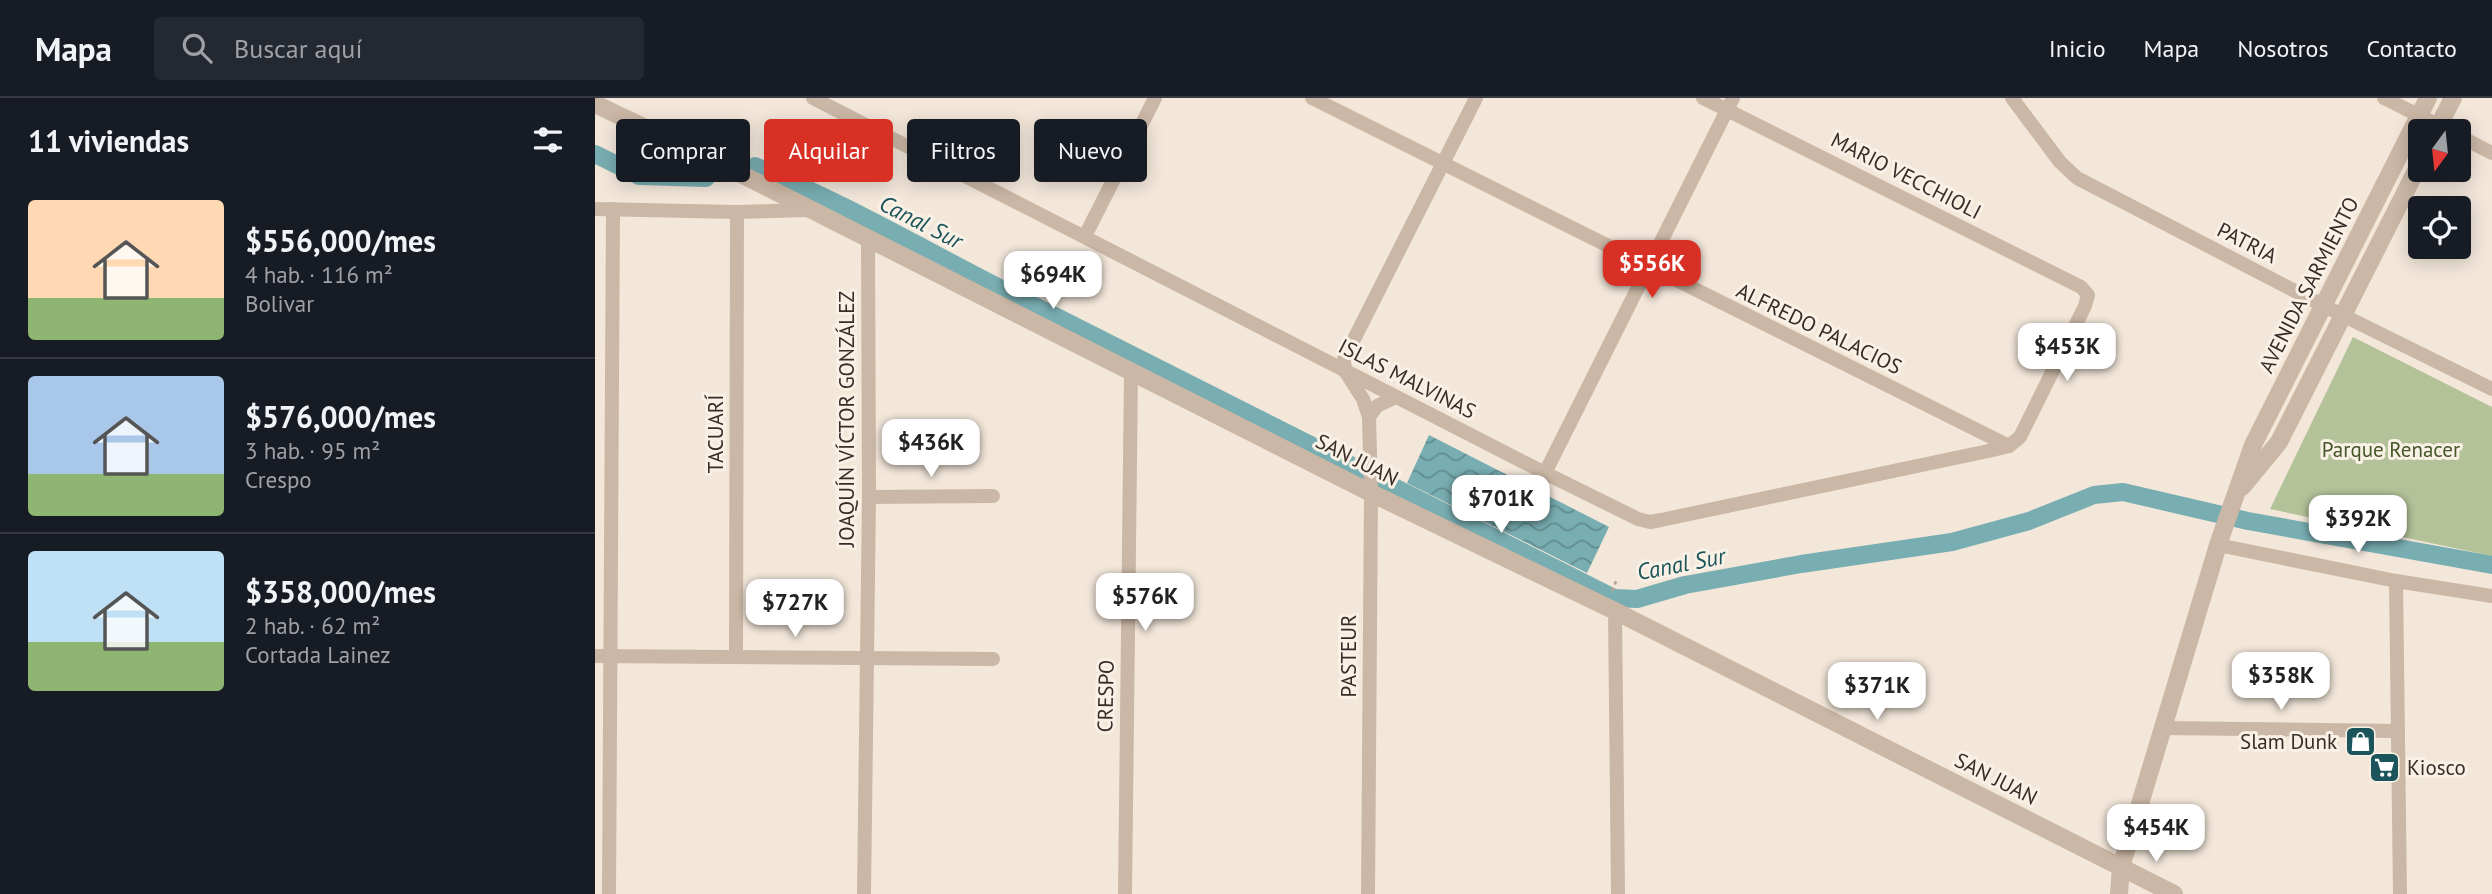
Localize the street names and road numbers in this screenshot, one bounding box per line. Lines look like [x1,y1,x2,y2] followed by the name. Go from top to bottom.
[1827,126,1986,225] street label: MARIO VECCHIOLI
[2252,192,2365,377] street label: AVENIDA SARMIENTO
[2213,216,2282,269] street label: PATRIA
[1732,277,1906,380] street label: ALFREDO PALACIOS
[833,291,860,548] street label: JOAQUÍN VÍCTOR GONZÁLEZ
[1334,332,1480,425] street label: ISLAS MALVINAS
[702,394,729,473] street label: TACUARÍ
[1311,427,1403,492] street label: SAN JUAN
[1335,615,1362,697] street label: PASTEUR
[1091,659,1120,733] street label: CRESPO
[1950,746,2042,811] street label: SAN JUAN

